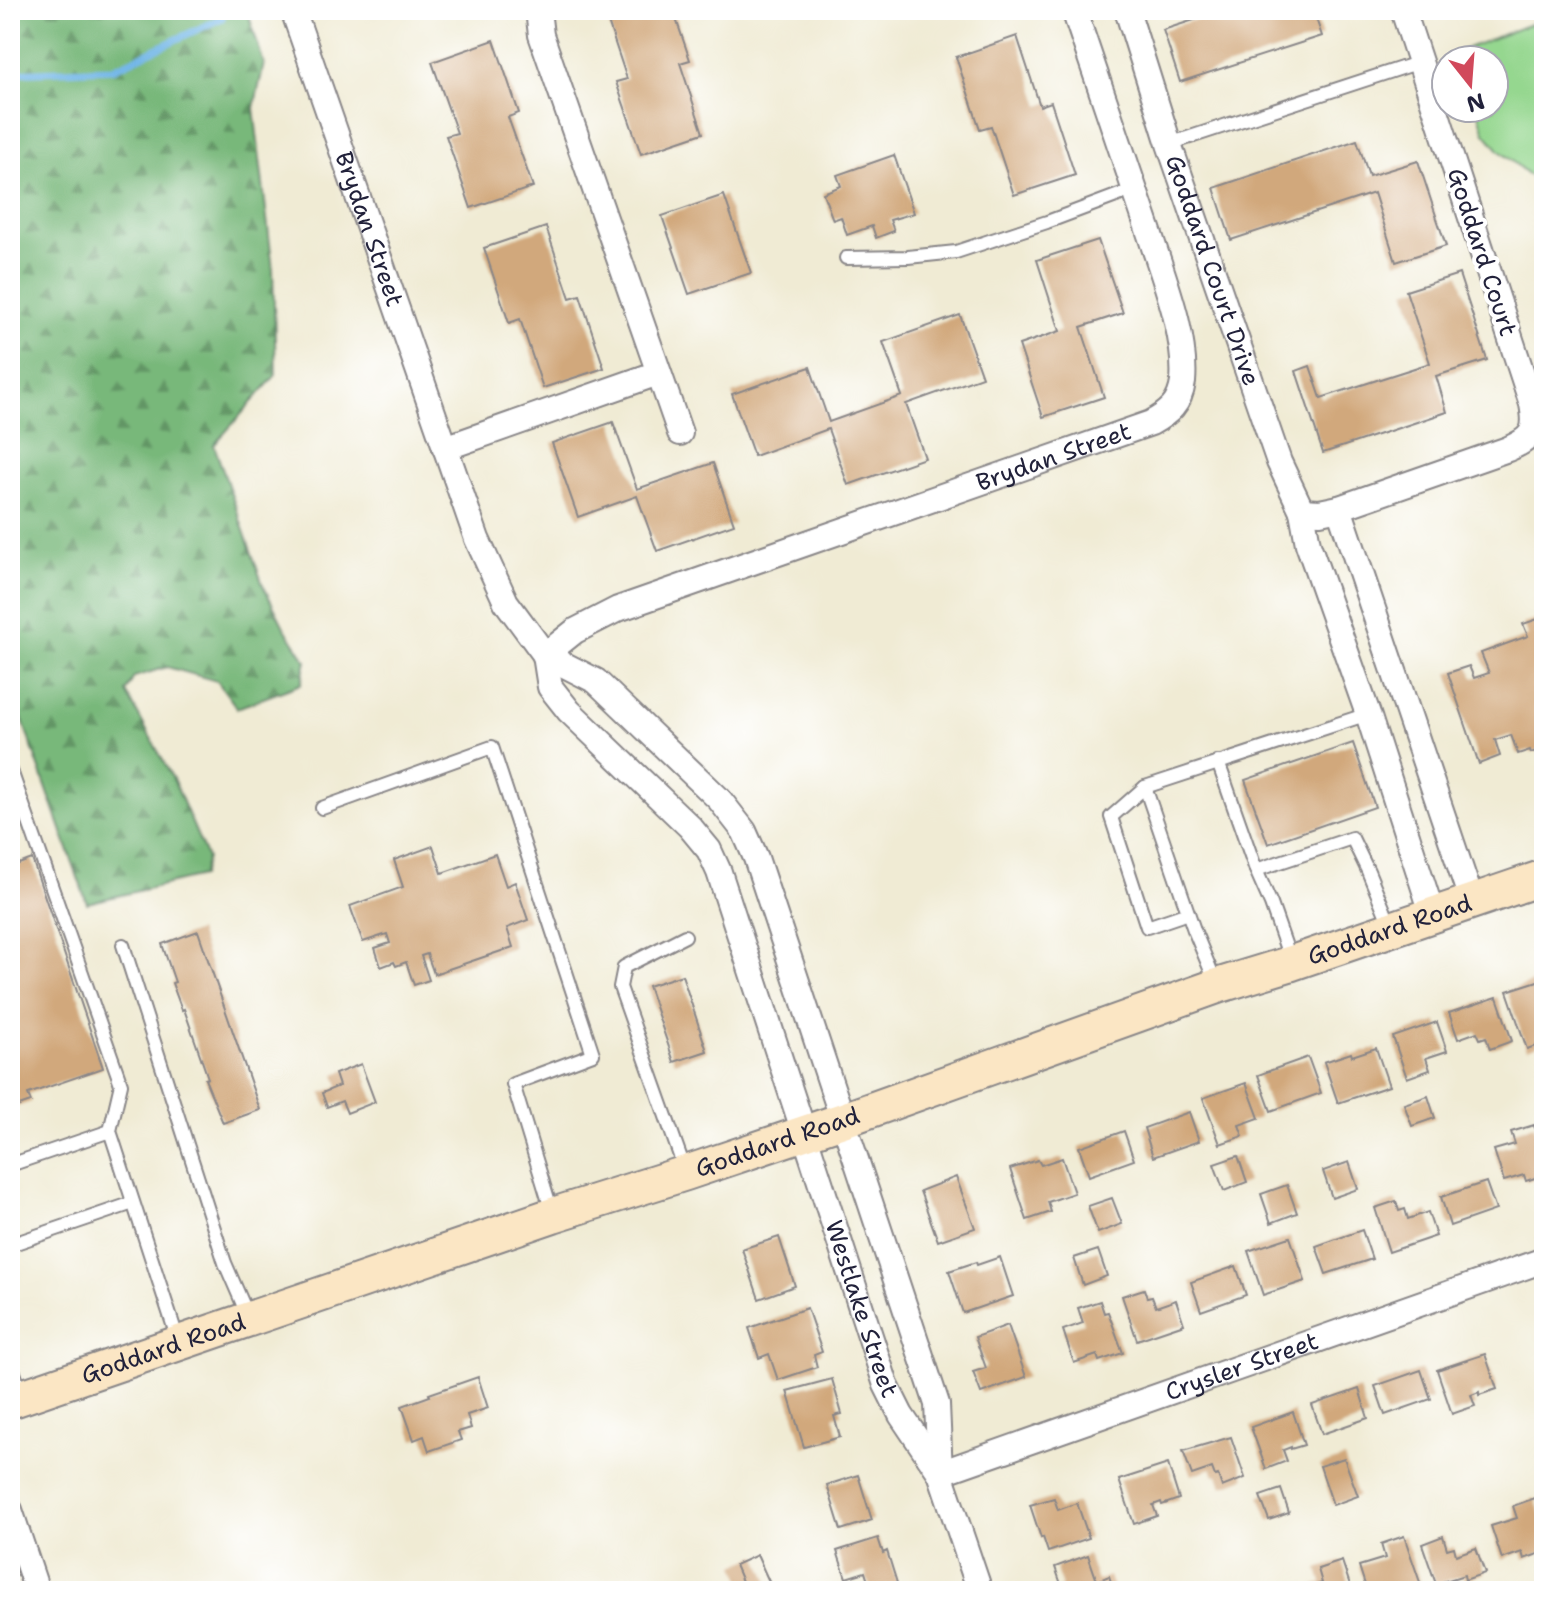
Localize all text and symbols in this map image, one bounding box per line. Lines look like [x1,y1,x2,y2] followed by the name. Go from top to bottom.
[1430,44,1510,124] north arrow
[1463,86,1488,119] text: N
[327,147,411,311] street label: Brydan Street
[1158,151,1267,390] street label: Goddard Court Drive
[1440,164,1524,340] street label: Goddard Court
[972,415,1135,499] street label: Brydan Street
[1303,887,1476,973] street label: Goddard Road
[691,1099,864,1185] street label: Goddard Road
[818,1216,906,1403] street label: Westlake Street
[77,1306,250,1391] street label: Goddard Road
[1161,1325,1323,1408] street label: Crysler Street

